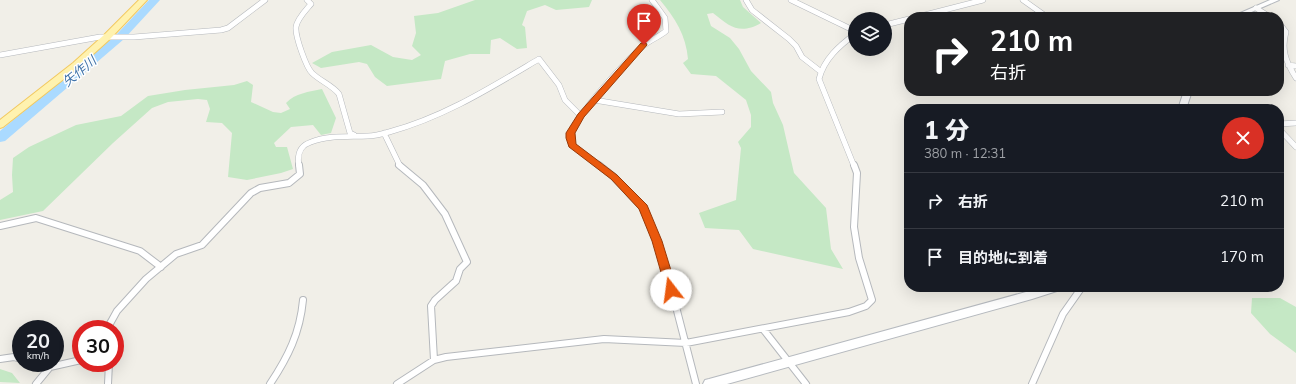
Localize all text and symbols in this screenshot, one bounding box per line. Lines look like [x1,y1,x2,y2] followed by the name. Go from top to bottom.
[627,4,661,45] pin
[633,10,655,32] icon: arrive
[848,12,892,56] map controls
[848,12,892,56] button: layers
[990,23,1073,58] text: 210 m
[924,28,976,80] icon: right
[59,51,101,90] water label: 矢作川
[990,61,1026,84] text: 右折
[924,115,969,145] text: 1 分
[1222,117,1264,159] button: close
[924,145,1006,161] text: 380 m · 12:31
[924,190,946,212] icon: right
[1220,191,1264,210] text: 210 m
[958,192,988,211] text: 右折
[924,246,946,268] icon: arrive
[1220,247,1264,266] text: 170 m
[958,248,1048,267] text: 目的地に到着
[650,269,692,311] position arrow
[72,320,124,372] speed limit sign: 30
[26,328,50,353] text: 20
[27,349,49,362] text: km/h

